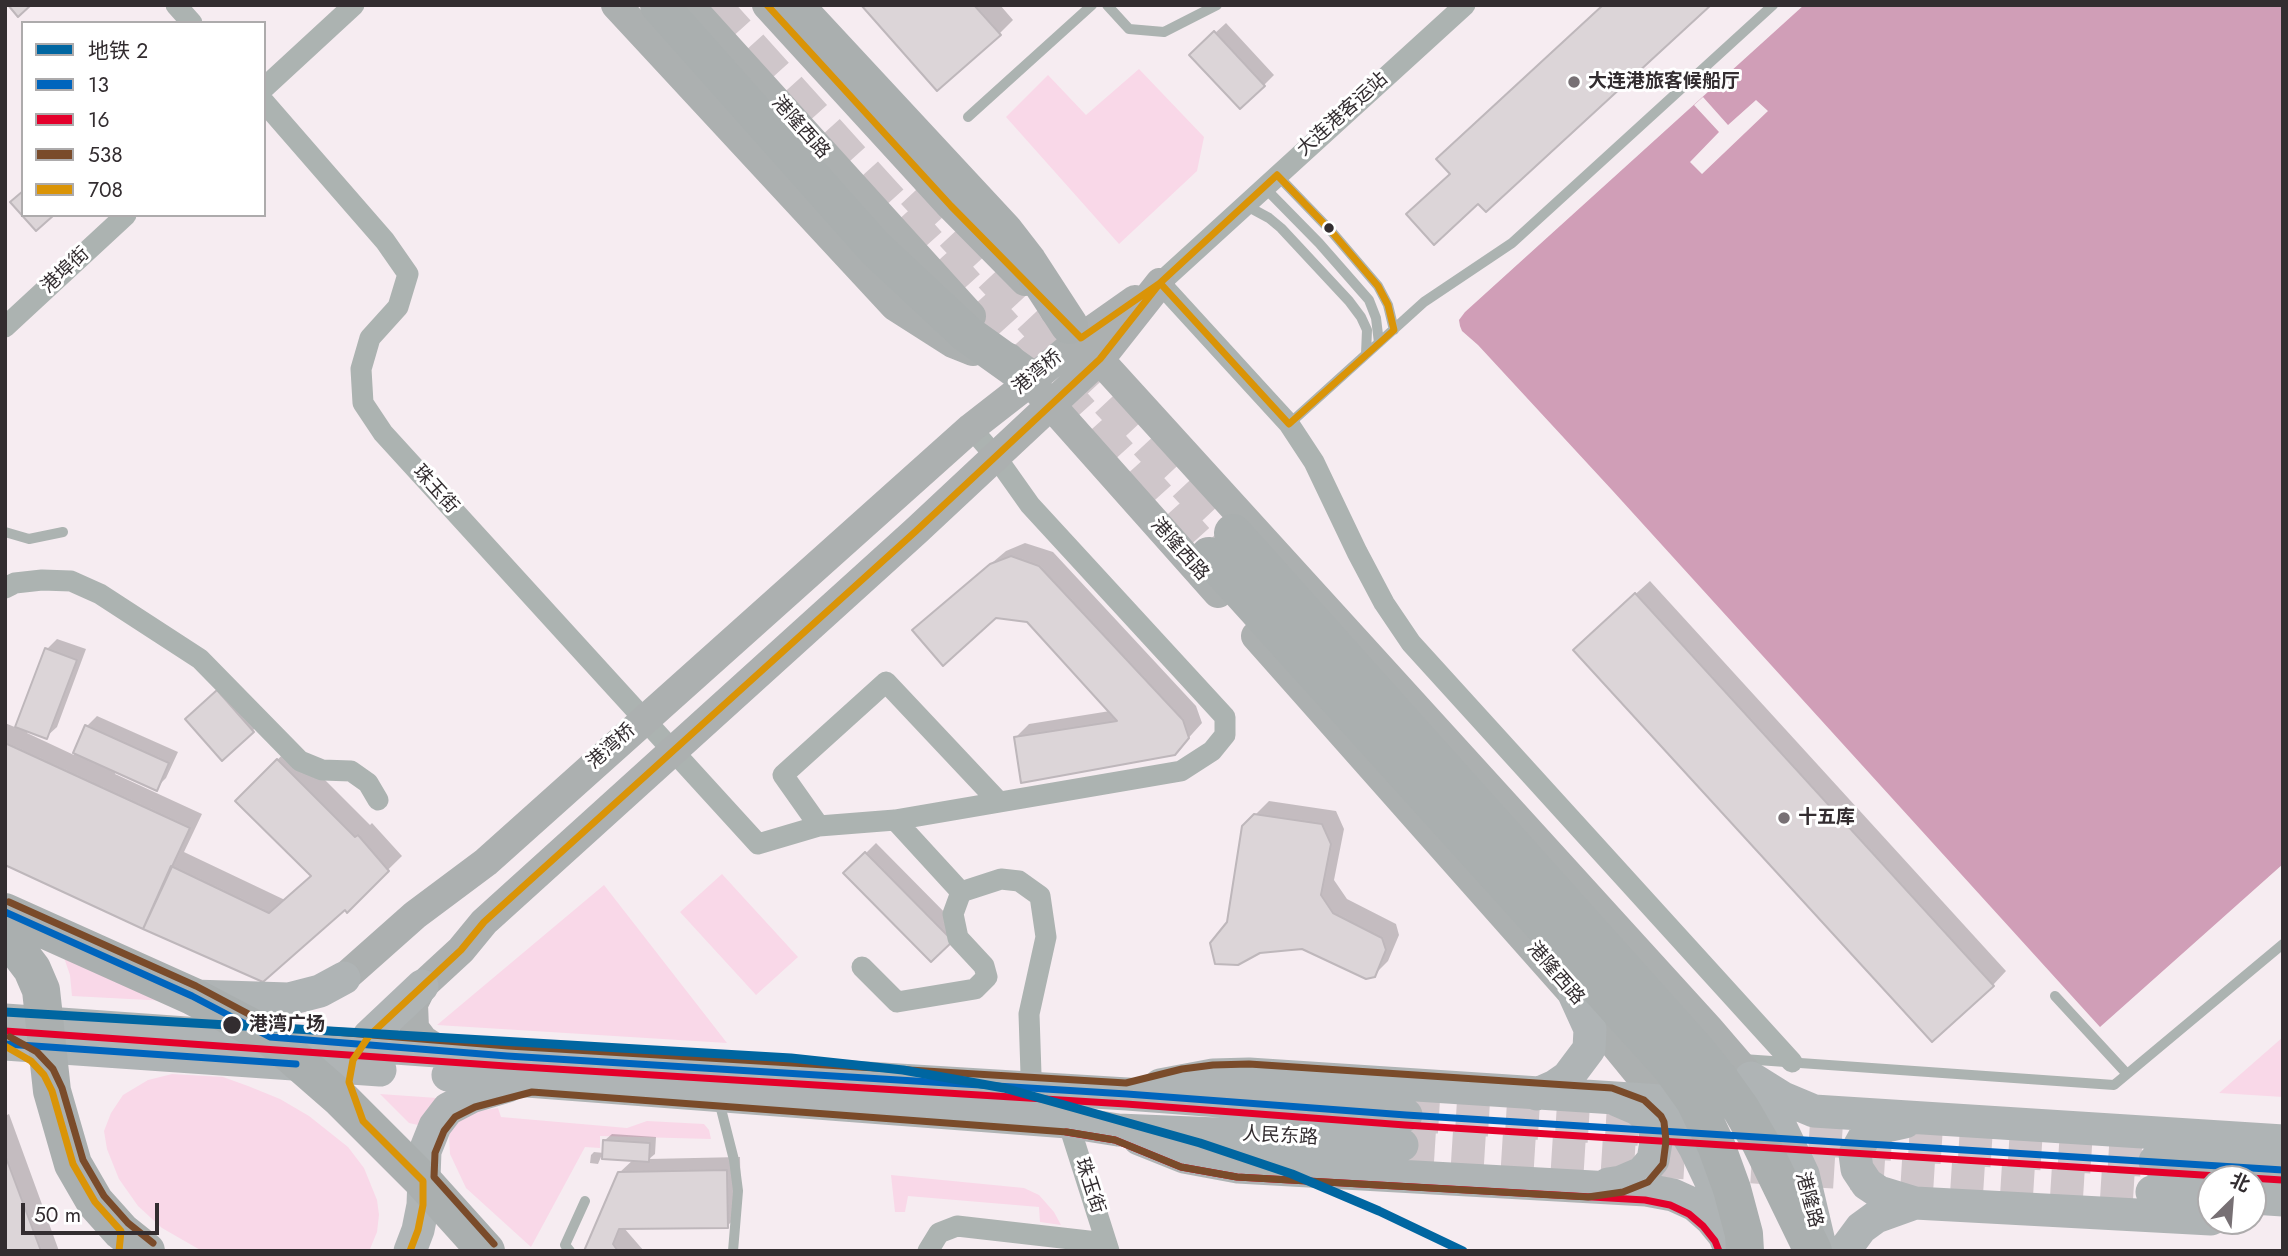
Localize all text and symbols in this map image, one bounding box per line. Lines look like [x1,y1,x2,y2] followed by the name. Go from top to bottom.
[21,21,266,217] legend
[88,36,148,66] text: 地铁 2
[1293,68,1393,162] street label: 大连港客运站
[88,70,109,100] text: 13
[1588,71,1740,93] place label: 大连港旅客候船厅
[1566,74,1582,90] marker: 大连港旅客候船厅
[766,92,834,164] street label: 港隆西路
[88,105,110,135] text: 16
[88,140,123,170] text: 538
[88,175,123,205] text: 708
[1322,221,1336,235] unlabelled marker
[37,243,95,299] street label: 港埠街
[1009,346,1067,400] street label: 港湾桥
[407,461,463,519] street label: 珠玉街
[1145,514,1213,586] street label: 港隆西路
[583,719,641,775] street label: 港湾桥
[1798,807,1855,829] place label: 十五库
[1776,810,1792,826] marker: 十五库
[1521,938,1589,1010] street label: 港隆西路
[221,1014,243,1036] marker: 港湾广场
[249,1014,325,1036] place label: 港湾广场
[1241,1124,1319,1150] street label: 人民东路
[1069,1155,1109,1217] street label: 珠玉街
[2197,1165,2267,1235] north arrow
[2226,1166,2255,1199] text: 北
[1790,1170,1826,1230] street label: 港隆路
[24,1190,163,1234] scale bar
[34,1200,81,1230] text: 50 m

